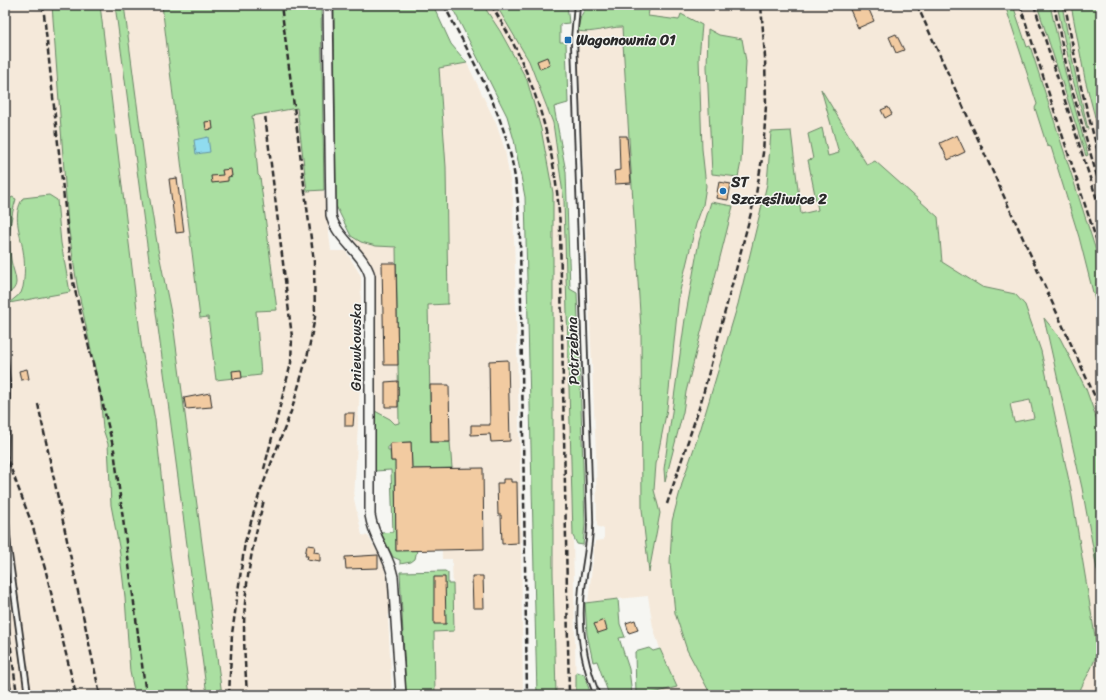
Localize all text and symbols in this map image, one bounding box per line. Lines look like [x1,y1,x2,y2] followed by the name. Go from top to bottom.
[576,27,676,53] place label: Wagonownia 01
[563,35,573,45] marker: Wagonownia 01
[730,169,827,212] place label: ST Szczęśliwice 2
[718,186,728,196] marker: ST Szczęśliwice 2
[343,303,369,391] street label: Gniewkowska
[559,316,587,385] street label: Potrzebna

